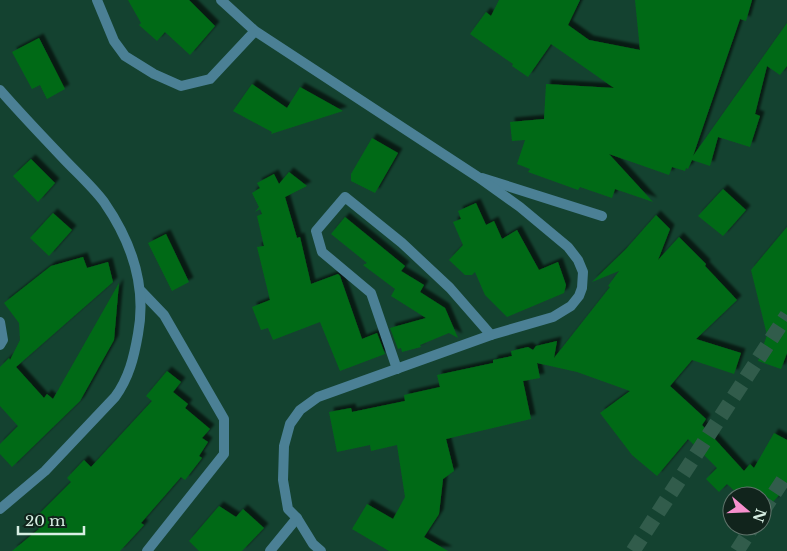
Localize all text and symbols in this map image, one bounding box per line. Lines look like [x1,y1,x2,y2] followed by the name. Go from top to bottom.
[722,486,772,536] north arrow
[18,504,84,536] scale bar
[749,506,770,524] text: N
[25,511,65,530] text: 20 m

